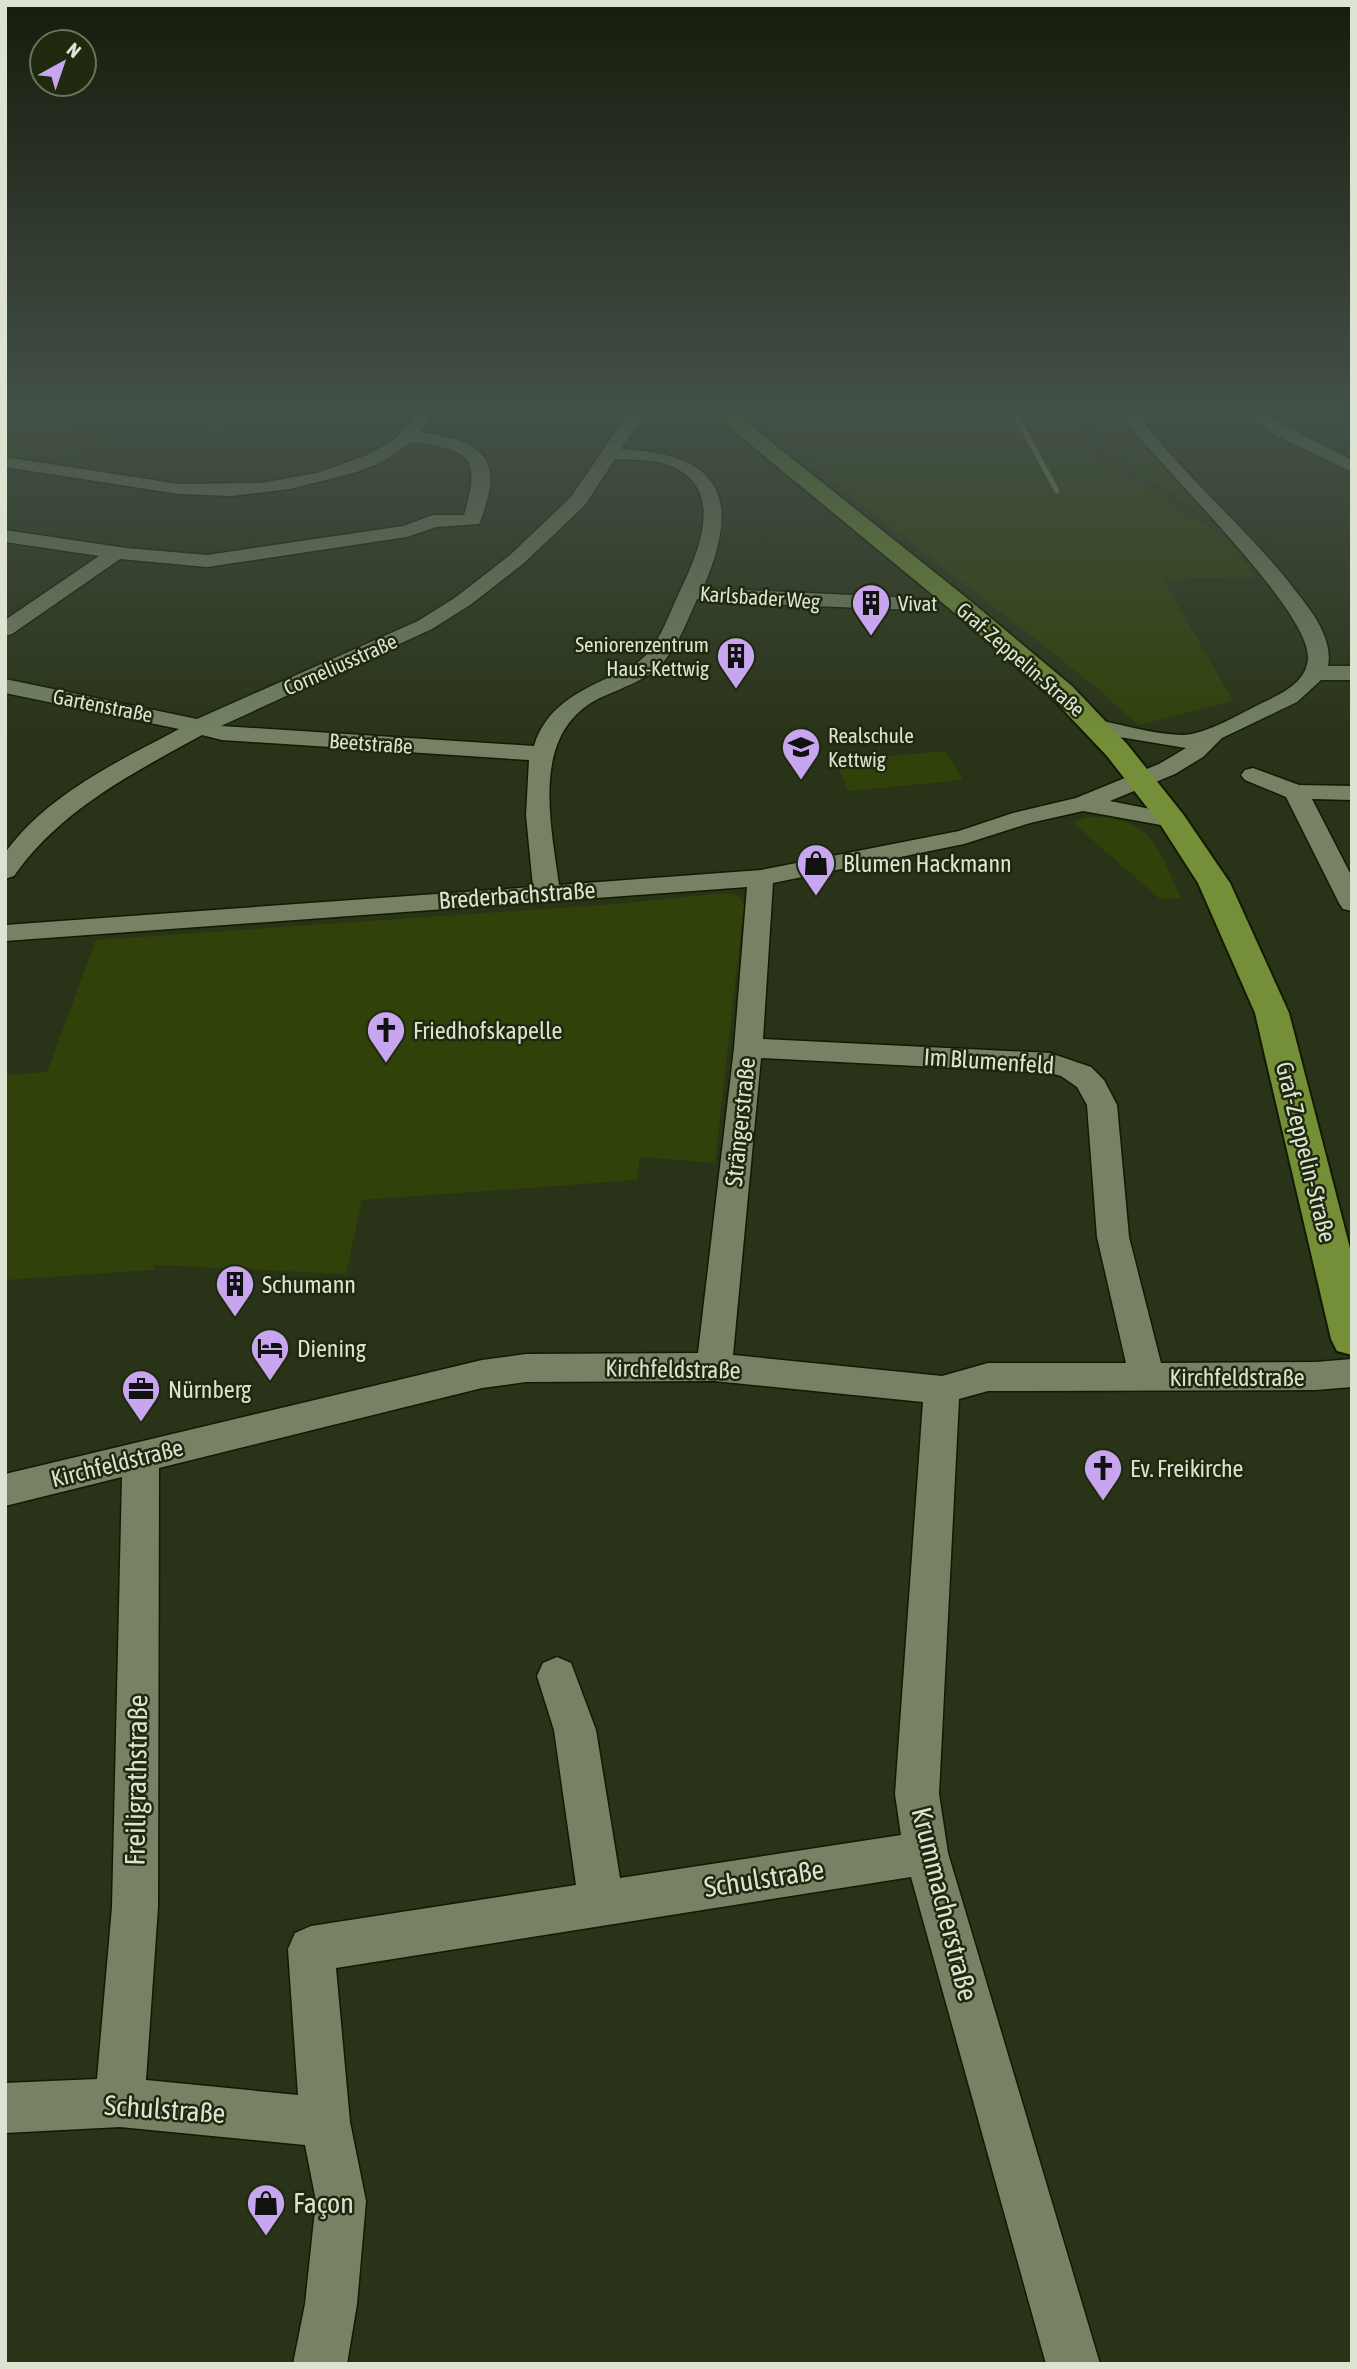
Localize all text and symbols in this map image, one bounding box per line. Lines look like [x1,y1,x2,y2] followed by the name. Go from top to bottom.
[28,28,98,98] north arrow
[63,38,85,62] text: N
[699,581,821,613] street label: Karlsbader Weg
[850,582,892,637] building icon: Vivat
[898,591,937,615] place label: Vivat
[952,597,1090,721] street label: Graf-Zeppelin-Straße
[280,628,400,700] street label: Corneliusstraße
[575,632,709,680] place label: Seniorenzentrum Haus-Kettwig
[715,635,757,690] building icon: Seniorenzentrum Haus-Kettwig
[51,684,155,726] street label: Gartenstraße
[828,723,914,771] place label: Realschule Kettwig
[780,726,822,781] school or university icon: Realschule Kettwig
[329,728,413,758] street label: Beetstraße
[795,842,837,897] shop icon: Blumen Hackmann
[843,850,1012,877] place label: Blumen Hackmann
[438,876,596,914] street label: Brederbachstraße
[365,1009,407,1064] church icon: Friedhofskapelle
[413,1017,562,1044] place label: Friedhofskapelle
[923,1043,1055,1079] street label: Im Blumenfeld
[720,1056,760,1188] street label: Strängerstraße
[1271,1059,1341,1245] street label: Graf-Zeppelin-Straße
[214,1263,256,1318] building icon: Schumann
[262,1271,356,1298] place label: Schumann
[249,1327,291,1382] hotel icon: Diening
[297,1335,367,1362] place label: Diening
[605,1354,741,1384] street label: Kirchfeldstraße
[1169,1364,1305,1391] street label: Kirchfeldstraße
[120,1368,162,1423] office icon: Nürnberg
[168,1376,252,1403] place label: Nürnberg
[48,1434,186,1492] street label: Kirchfeldstraße
[1082,1447,1124,1502] church icon: Ev. Freikirche
[1130,1455,1244,1482] place label: Ev. Freikirche
[119,1694,153,1866] street label: Freiligrathstraße
[905,1804,985,2004] street label: Krummacherstraße
[702,1853,826,1903] street label: Schulstraße
[103,2089,227,2129] street label: Schulstraße
[245,2182,287,2237] shop icon: Façon
[293,2187,354,2219] place label: Façon

